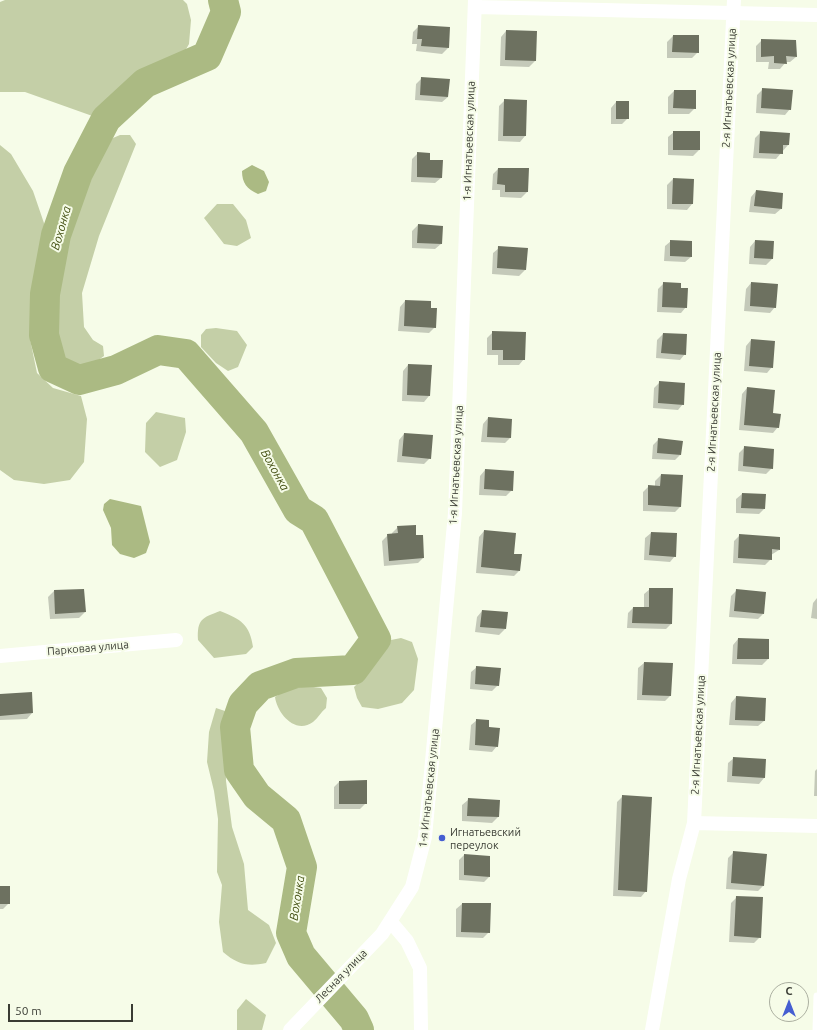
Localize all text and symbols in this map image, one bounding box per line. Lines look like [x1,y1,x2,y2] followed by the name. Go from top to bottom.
[719,28,739,148] street label: 2-я Игнатьевская улица
[460,81,478,201] street label: 1-я Игнатьевская улица
[48,204,74,252] water label: Вохонка
[704,352,724,472] street label: 2-я Игнатьевская улица
[446,405,466,525] street label: 1-я Игнатьевская улица
[258,447,292,493] water label: Вохонка
[47,638,129,658] street label: Парковая улица
[688,675,708,795] street label: 2-я Игнатьевская улица
[416,728,442,848] street label: 1-я Игнатьевская улица
[450,825,521,851] place label: Игнатьевский переулок
[437,833,447,843] marker: Игнатьевский переулок
[286,875,308,921] water label: Вохонка
[312,946,370,1006] street label: Лесная улица
[769,982,809,1022] north arrow
[785,985,793,997] text: С
[10,996,135,1022] scale bar
[15,1004,42,1017] text: 50 m

